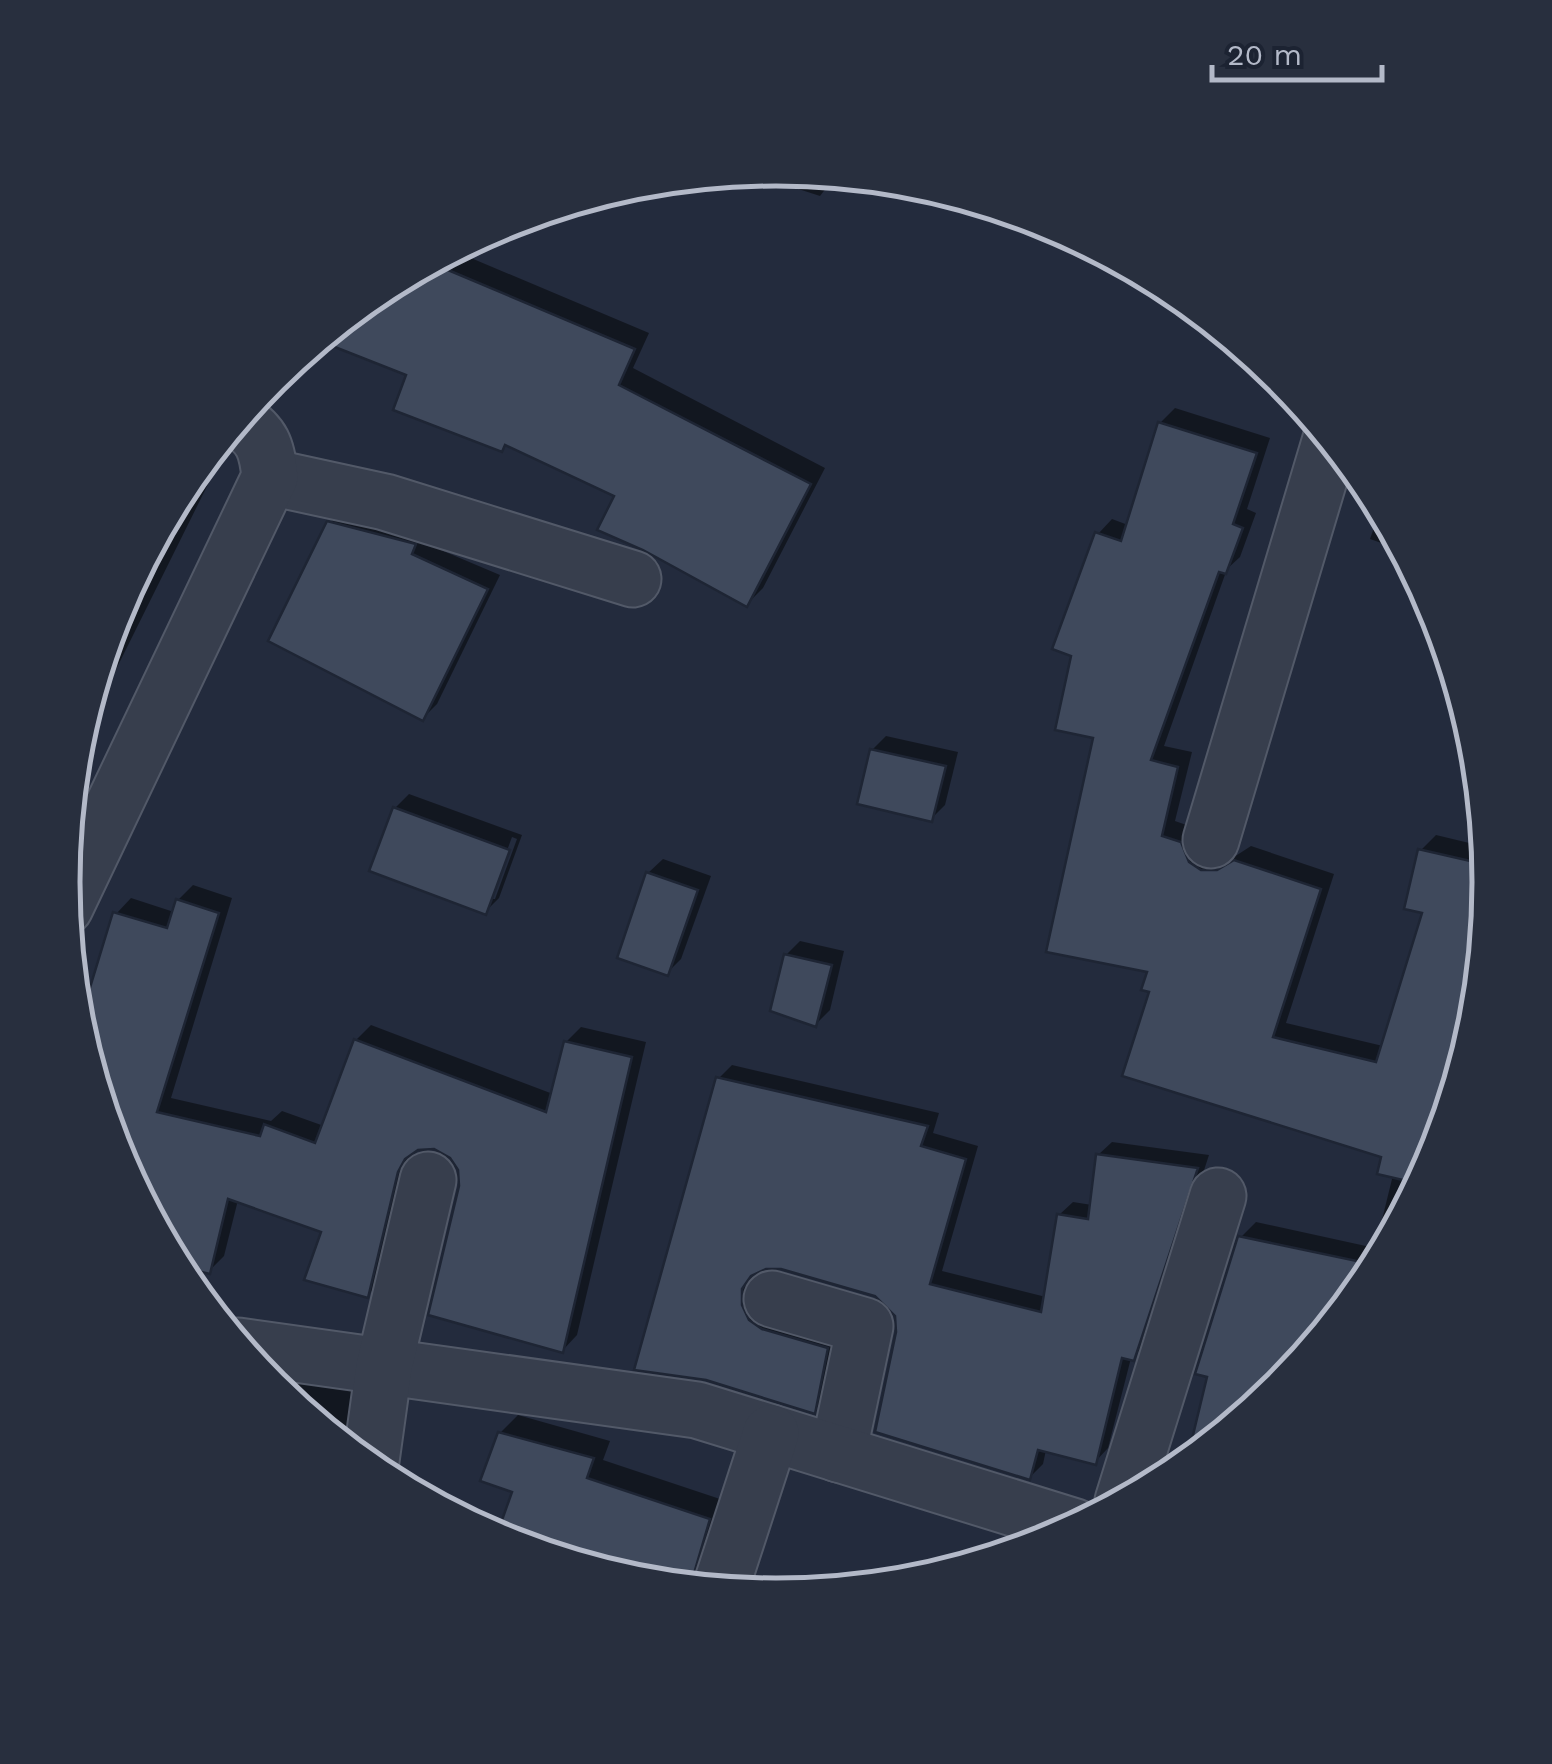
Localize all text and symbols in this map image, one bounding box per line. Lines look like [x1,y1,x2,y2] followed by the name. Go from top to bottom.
[1212,20,1382,82] scale bar
[1227,37,1302,72] text: 20 m

